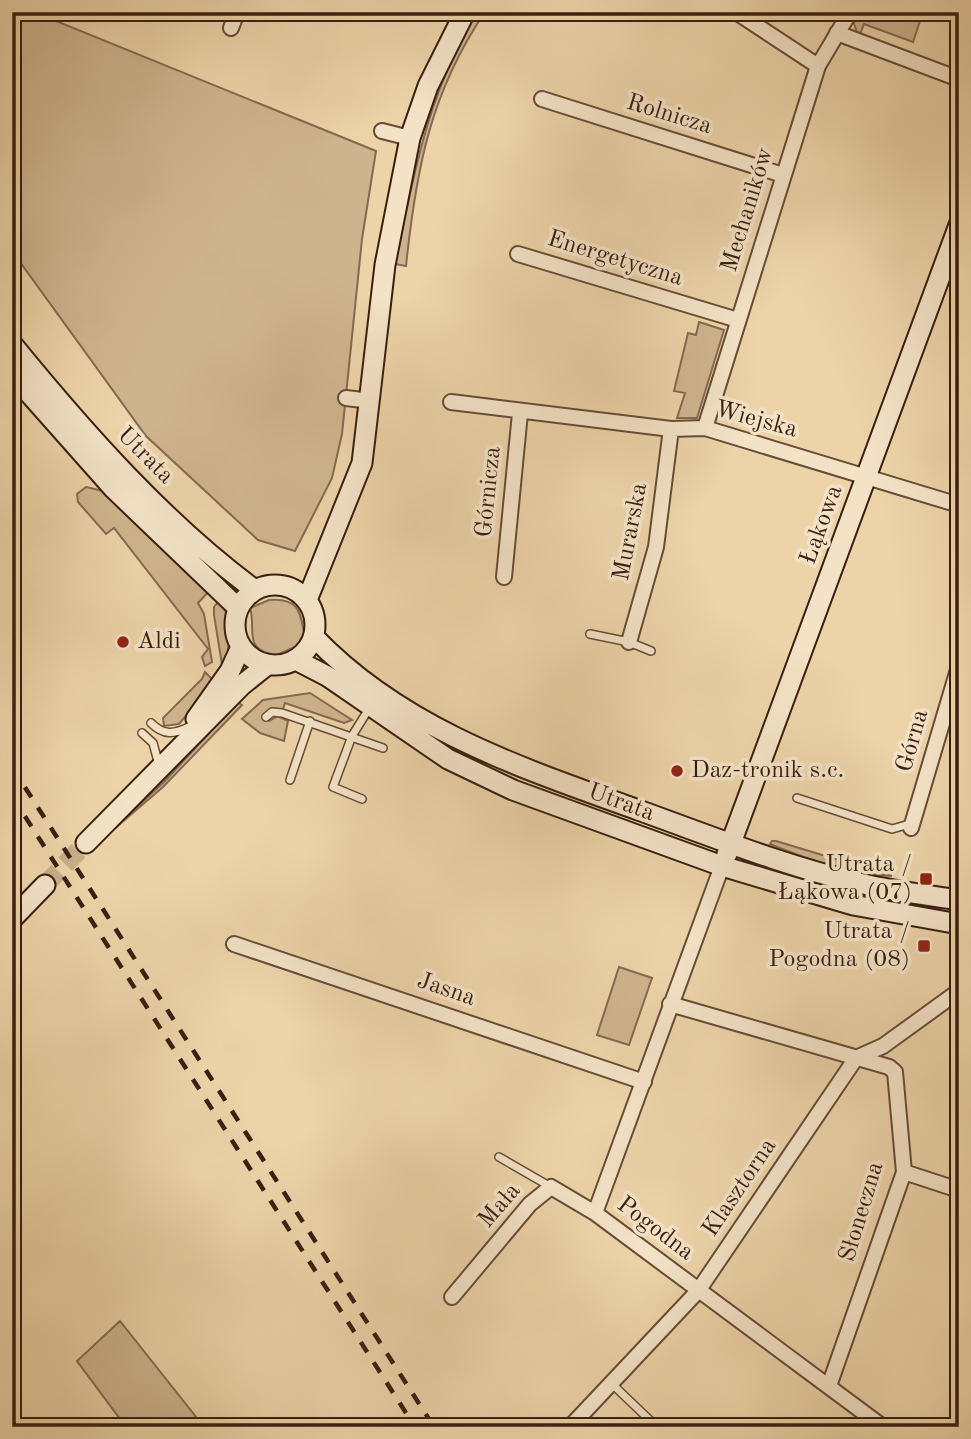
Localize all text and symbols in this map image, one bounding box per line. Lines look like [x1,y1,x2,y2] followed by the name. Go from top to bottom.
[623,91,715,139] street label: Rolnicza
[718,145,778,275] street label: Mechaników
[544,227,686,291] street label: Energetyczna
[712,397,800,443] street label: Wiejska
[112,423,178,489] street label: Utrata
[472,445,506,539] street label: Górnicza
[610,481,652,583] street label: Murarska
[797,482,847,568] street label: Łąkowa
[137,630,181,654] place label: Aldi
[115,634,131,650] marker: Aldi
[893,707,933,775] street label: Górna
[691,759,844,783] place label: Daz-tronik s.c.
[669,763,685,779] marker: Daz-tronik s.c.
[584,780,658,826] street label: Utrata
[778,853,912,905] place label: Utrata / Łąkowa (07)
[918,871,934,887] marker: Utrata / Łąkowa (07)
[768,920,910,972] place label: Utrata / Pogodna (08)
[916,938,932,954] marker: Utrata / Pogodna (08)
[414,969,478,1011] street label: Jasna
[699,1135,781,1241] street label: Klasztorna
[835,1159,889,1265] street label: Słoneczna
[474,1179,526,1233] street label: Mała
[612,1193,698,1266] street label: Pogodna

